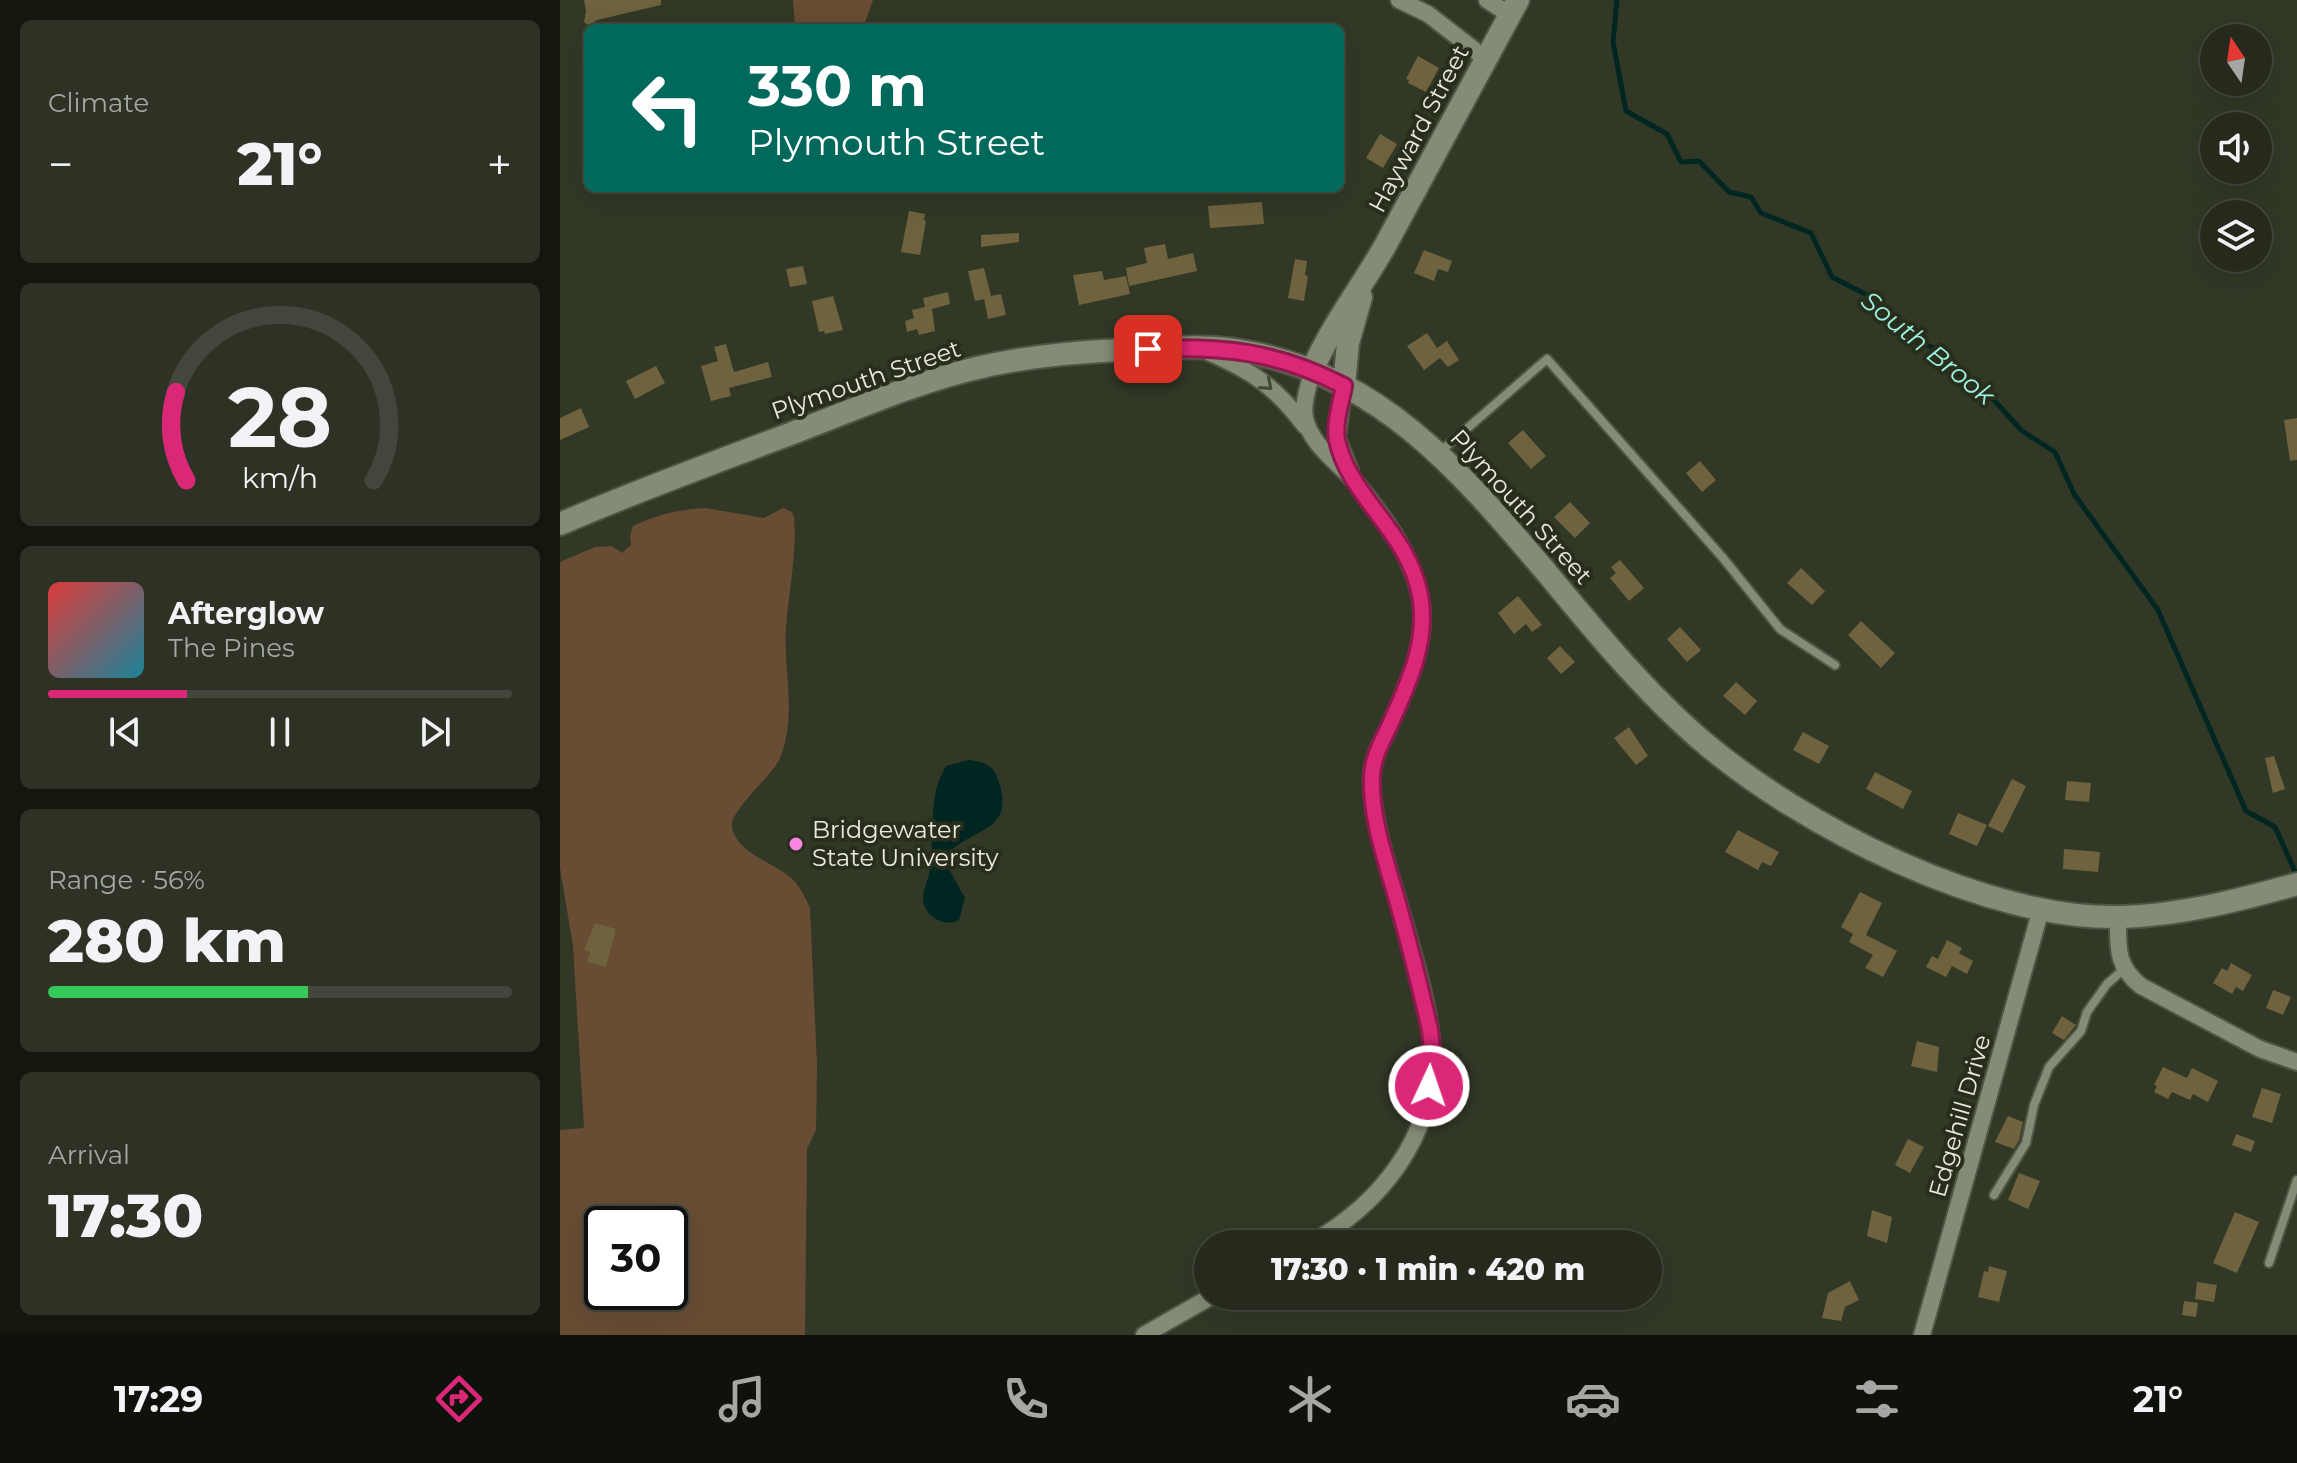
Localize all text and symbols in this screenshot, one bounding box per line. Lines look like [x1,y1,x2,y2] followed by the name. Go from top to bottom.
[2200,24,2272,96] north arrow
[2200,24,2272,272] map controls
[1362,40,1475,217] street label: Hayward Street
[748,52,927,120] text: 330 m
[616,56,720,160] icon: left
[48,87,149,119] text: Climate
[2200,112,2272,184] button: sound
[748,120,1045,164] text: Plymouth Street
[237,127,323,200] text: 21°
[48,137,73,191] text: −
[487,137,512,191] text: +
[2200,200,2272,272] button: layers
[1855,284,2002,413] water label: South Brook
[1114,315,1182,383] pin
[1126,327,1170,371] icon: arrive
[767,333,964,425] street label: Plymouth Street
[228,365,332,467] text: 28
[1258,375,1273,390] one-way arrow
[1444,423,1599,590] street label: Plymouth Street
[242,460,318,495] text: km/h
[168,595,324,632] text: Afterglow
[168,632,295,664] text: The Pines
[103,710,147,754] icon: previous
[258,710,302,754] icon: pause
[413,710,457,754] icon: next
[812,815,999,872] place label: Bridgewater State University
[787,835,805,853] marker: Bridgewater State University
[48,864,205,896] text: Range · 56%
[48,904,286,977] text: 280 km
[1922,1031,1997,1201] street label: Edgehill Drive
[1387,1044,1471,1128] position arrow
[48,1139,130,1171] text: Arrival
[48,1179,203,1252] text: 17:30
[584,1206,688,1310] speed limit sign: 30
[1271,1251,1585,1288] text: 17:30 · 1 min · 420 m
[431,1371,487,1427] icon: directions
[714,1371,770,1427] icon: music
[998,1371,1054,1427] icon: phone
[1282,1371,1338,1427] icon: climate
[1565,1371,1621,1427] icon: car
[1849,1371,1905,1427] icon: filters
[114,1377,203,1421] text: 17:29
[2133,1377,2183,1421] text: 21°

